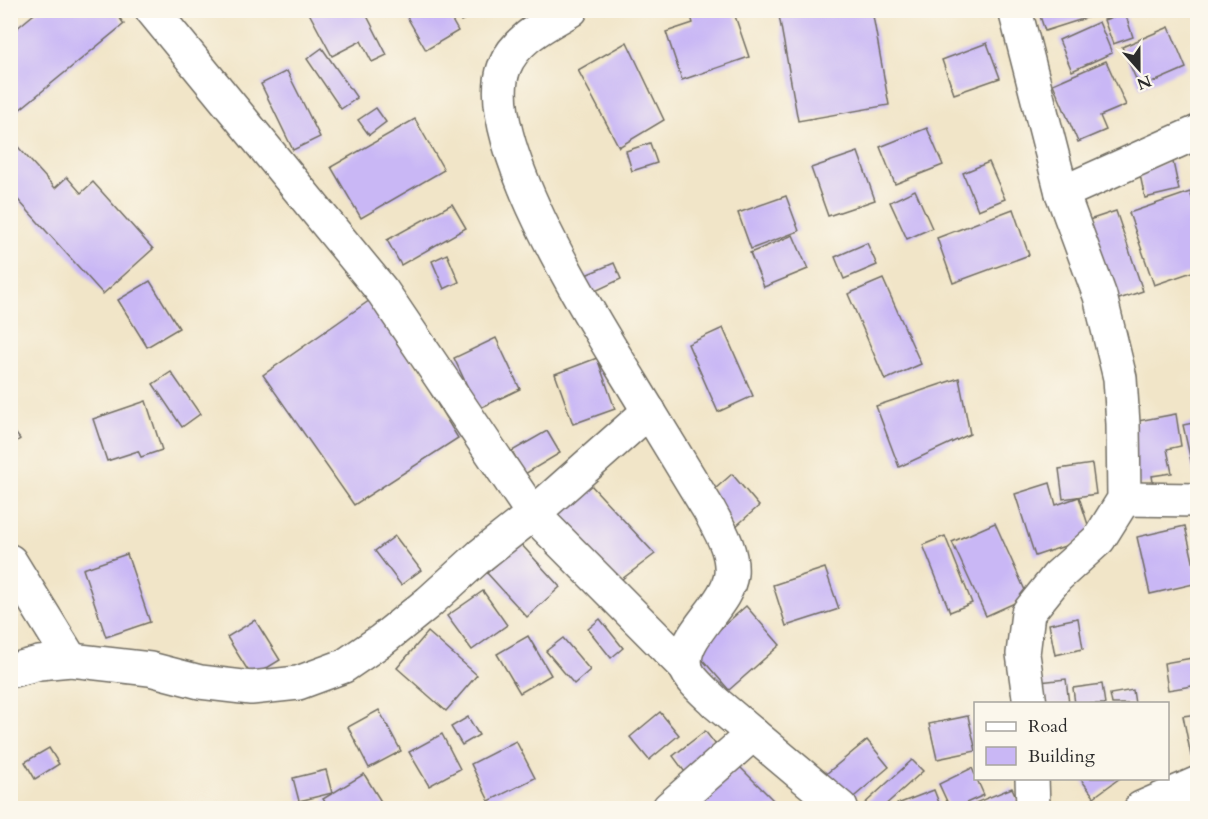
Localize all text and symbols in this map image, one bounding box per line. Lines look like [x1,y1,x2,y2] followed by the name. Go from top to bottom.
[1109,39,1169,99] north arrow
[1133,69,1154,95] text: N
[974,702,1169,780] legend
[1028,714,1068,739] text: Road
[1028,744,1096,769] text: Building

